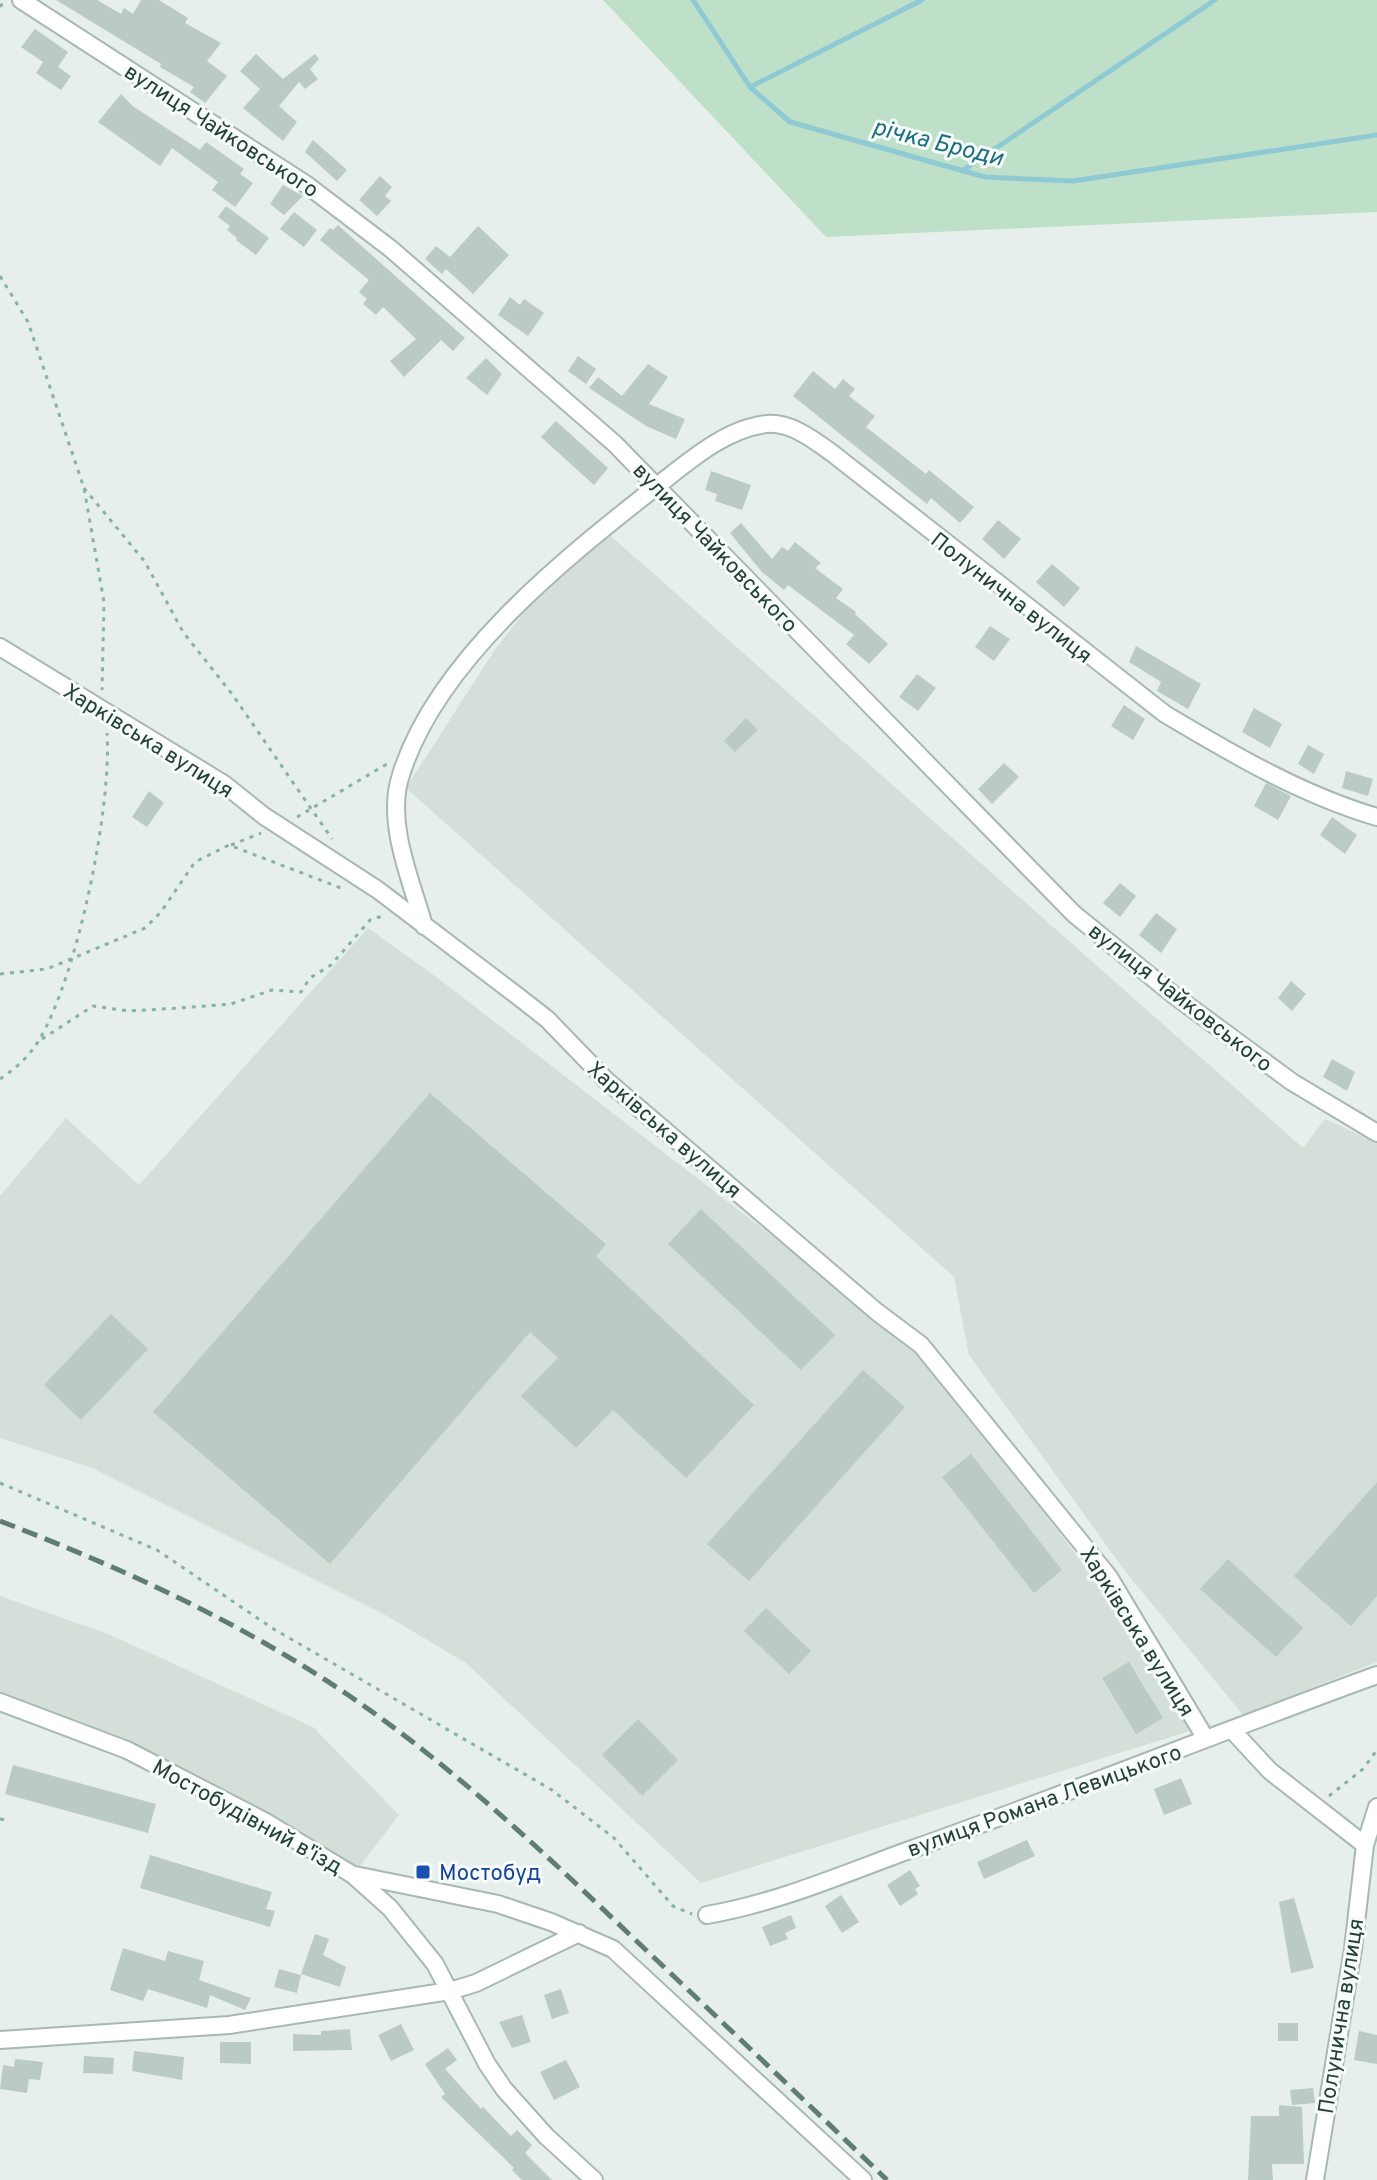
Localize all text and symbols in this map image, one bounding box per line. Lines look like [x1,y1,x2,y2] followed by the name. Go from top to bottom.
[118,59,323,205] street label: вулиця Чайковського
[869,113,1006,175] water label: річка Броди
[626,458,802,639] street label: вулиця Чайковського
[924,528,1097,670] street label: Полунична вулиця
[58,679,238,805] street label: Харківська вулиця
[1082,919,1277,1079] street label: вулиця Чайковського
[581,1057,746,1205] street label: Харківська вулиця
[1073,1542,1199,1722] street label: Харківська вулиця
[904,1740,1186,1865] street label: вулиця Романа Левицького
[147,1755,347,1882] street label: Мостобудівний в'їзд
[439,1861,541,1888] place label: Мостобуд
[414,1863,432,1881] marker: Мостобуд
[1314,1917,1371,2116] street label: Полунична вулиця

